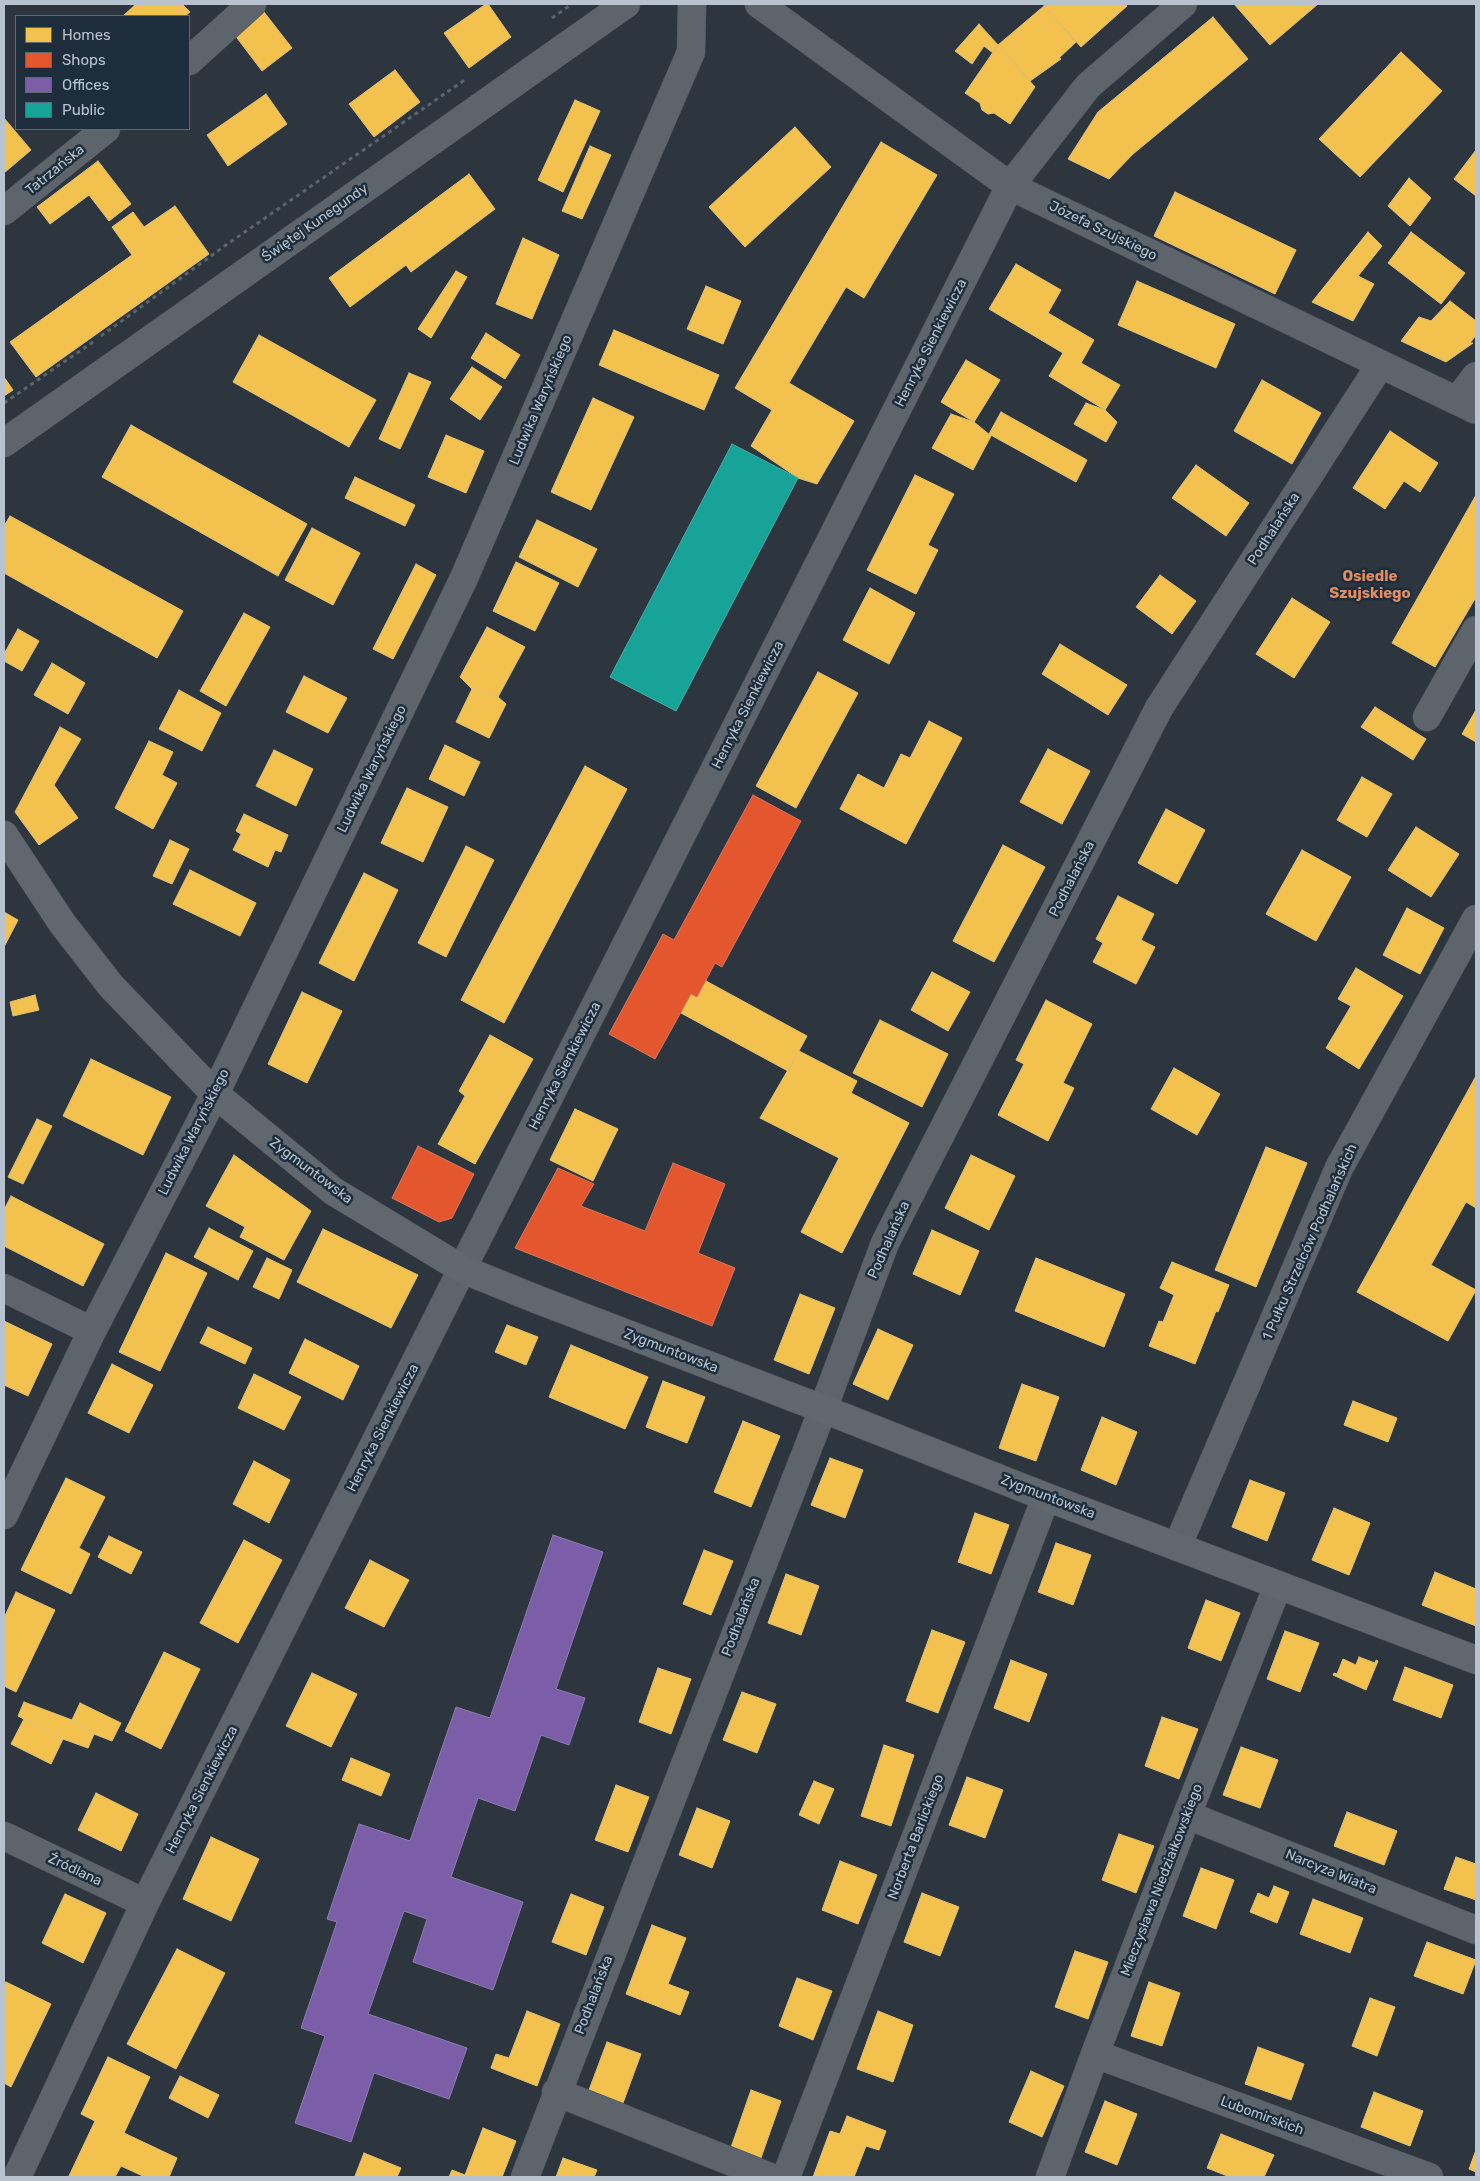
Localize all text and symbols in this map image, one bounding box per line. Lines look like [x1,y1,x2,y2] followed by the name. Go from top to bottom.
[15,15,190,130] legend
[62,26,111,44] text: Homes
[62,51,106,69] text: Shops
[62,76,109,94] text: Offices
[62,101,105,119] text: Public
[22,141,88,199] street label: Tatrzańska
[259,180,371,266] street label: Świętej Kunegundy
[1046,198,1160,264] street label: Józefa Szujskiego
[891,276,971,410] street label: Henryka Sienkiewicza
[506,333,576,467] street label: Ludwika Waryńskiego
[1244,490,1304,568] street label: Podhalańska
[1329,568,1411,603] district label: Osiedle Szujskiego
[708,638,788,772] street label: Henryka Sienkiewicza
[334,703,410,835] street label: Ludwika Waryńskiego
[1046,838,1098,920] street label: Podhalańska
[525,999,605,1133] street label: Henryka Sienkiewicza
[155,1066,233,1198] street label: Ludwika Waryńskiego
[266,1134,356,1208] street label: Zygmuntowska
[1259,1141,1361,1343] street label: 1 Pułku Strzelców Podhalańskich
[864,1199,914,1281] street label: Podhalańska
[622,1325,720,1377] street label: Zygmuntowska
[343,1361,423,1495] street label: Henryka Sienkiewicza
[999,1471,1097,1523] street label: Zygmuntowska
[718,1575,764,1659] street label: Podhalańska
[162,1723,242,1857] street label: Henryka Sienkiewicza
[884,1772,948,1902] street label: Norberta Barlickiego
[1117,1781,1207,1979] street label: Mieczysława Niedziałkowskiego
[1283,1846,1379,1898] street label: Narcyza Wiatra
[46,1850,104,1890] street label: Źródlana
[571,1953,617,2037] street label: Podhalańska
[1218,2093,1306,2139] street label: Lubomirskich

